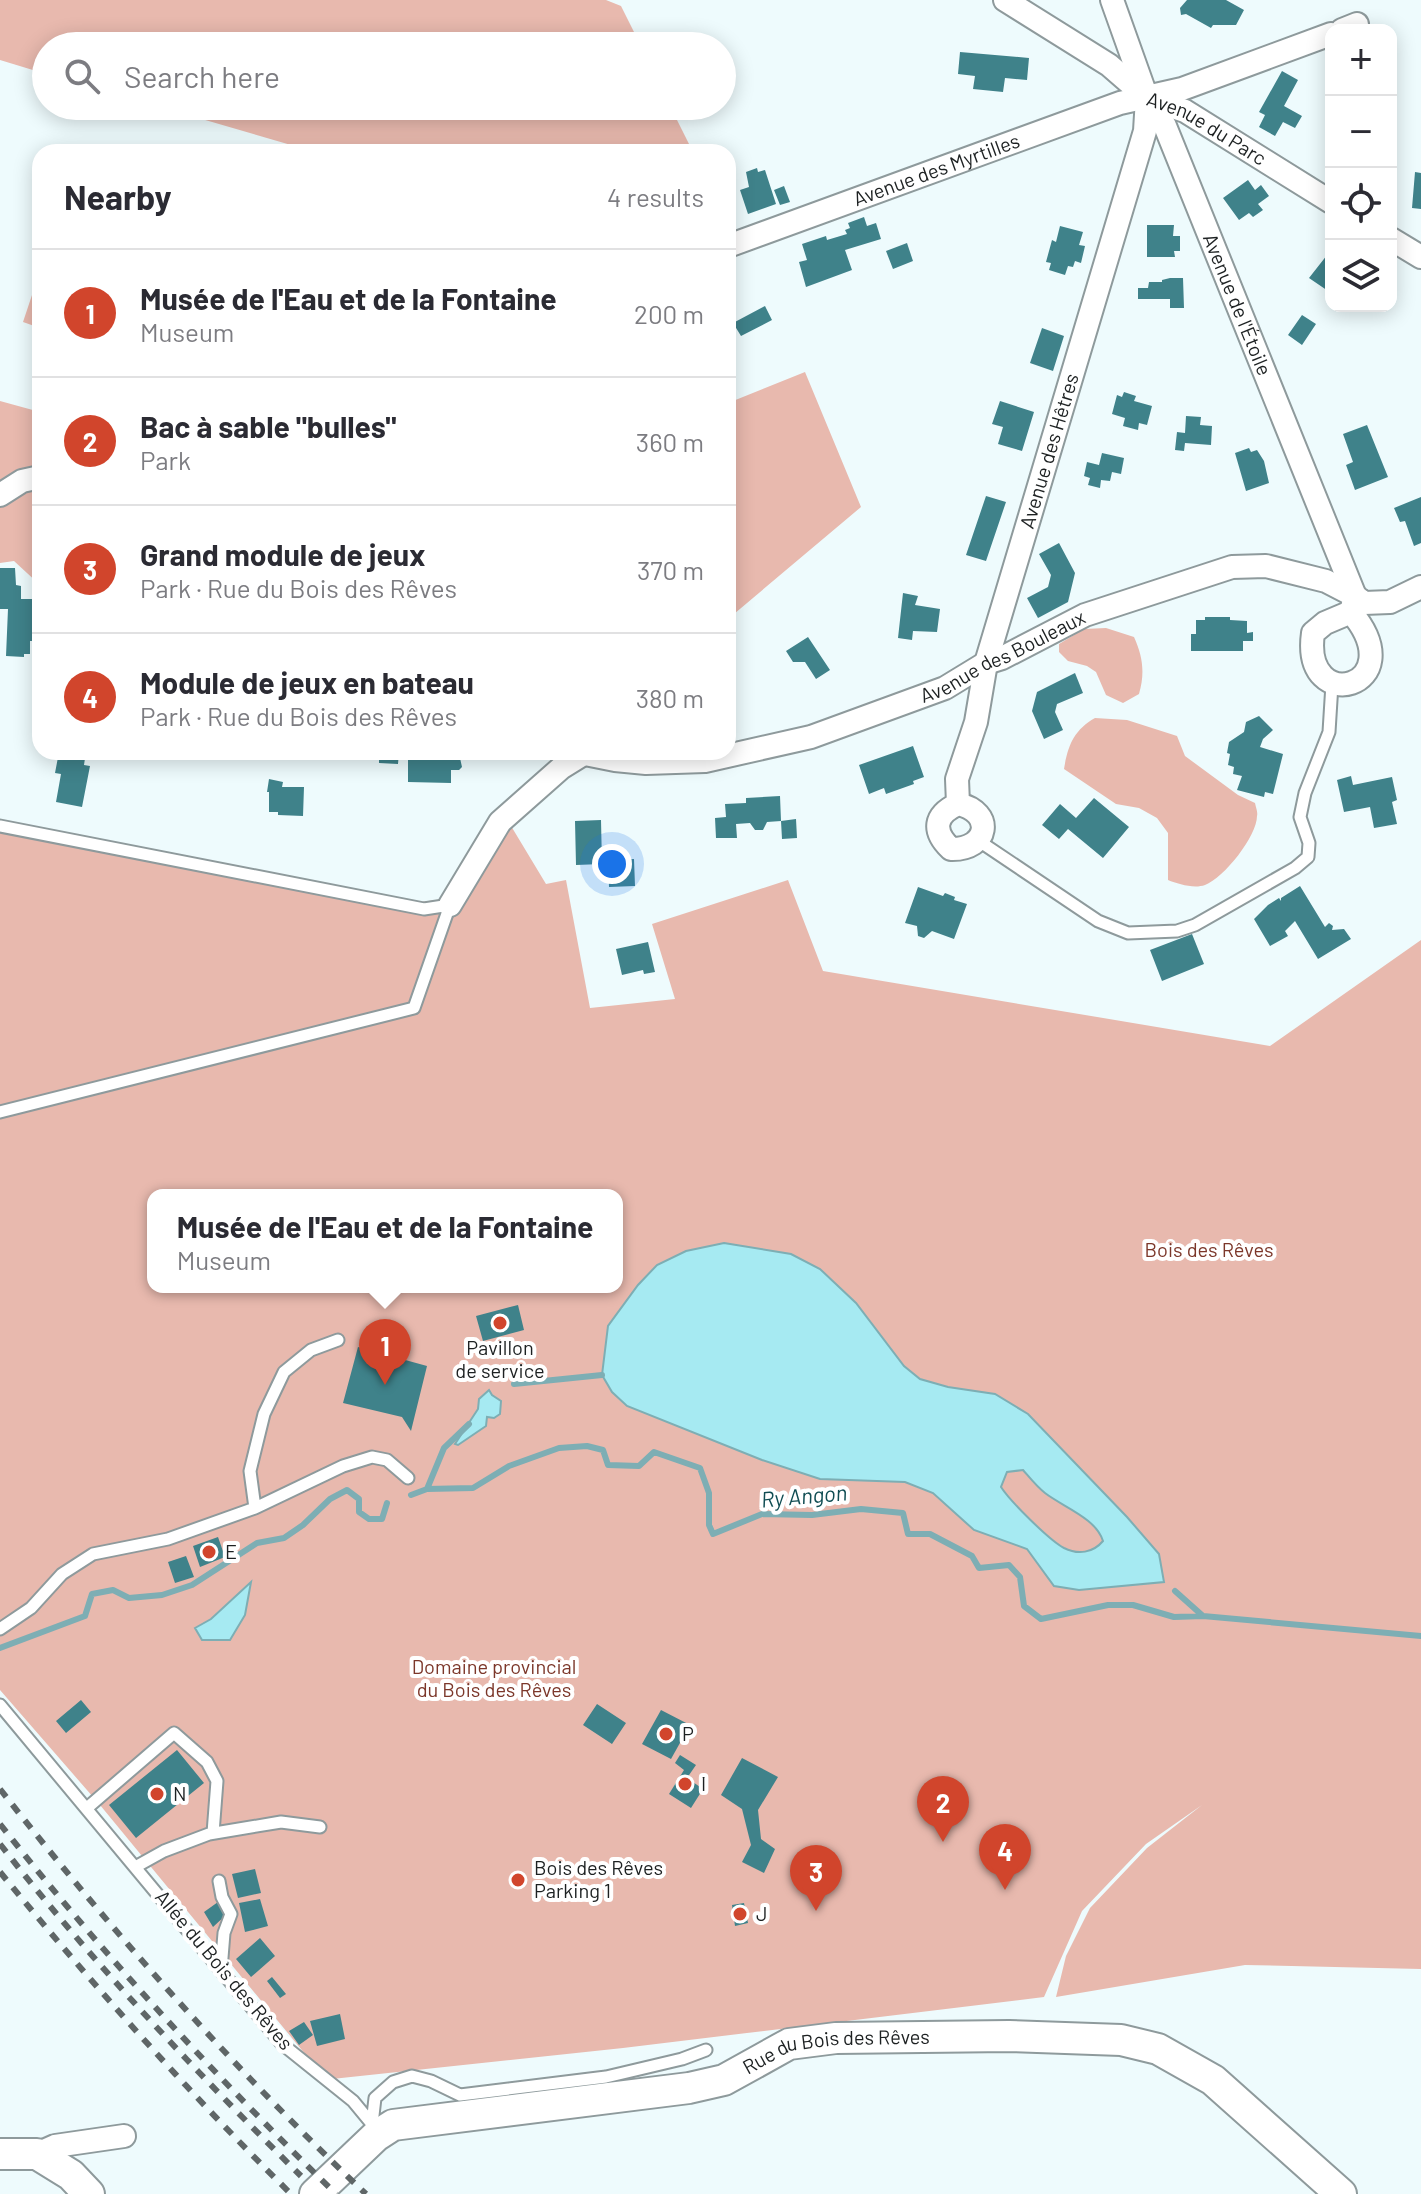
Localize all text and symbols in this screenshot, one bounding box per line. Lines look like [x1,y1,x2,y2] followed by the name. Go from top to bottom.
[1325,24,1397,312] map controls
[1325,24,1397,96] button: +
[32,32,736,120] search box
[60,54,104,98] icon: search
[124,58,280,94] text: Search here
[1144,86,1271,170] street label: Avenue du Parc
[1325,96,1397,168] button: −
[850,128,1023,210] street label: Avenue des Myrtilles
[1325,168,1397,240] button: locate
[64,176,172,217] text: Nearby
[607,181,704,212] text: 4 results
[1199,230,1278,379] street label: Avenue de l'Étoile
[1325,240,1397,312] button: layers
[140,280,557,316] text: Musée de l'Eau et de la Fontaine
[85,298,95,329] text: 1
[634,298,704,329] text: 200 m
[140,316,234,347] text: Museum
[1014,370,1083,531] street label: Avenue des Hêtres
[140,408,396,444] text: Bac à sable "bulles"
[83,426,97,457] text: 2
[636,426,704,457] text: 360 m
[140,444,191,475] text: Park
[140,536,425,572] text: Grand module de jeux
[83,554,97,585] text: 3
[637,554,704,585] text: 370 m
[140,572,457,603] text: Park · Rue du Bois des Rêves
[916,604,1089,707] street label: Avenue des Bouleaux
[140,664,474,700] text: Module de jeux en bateau
[82,682,98,713] text: 4
[636,682,704,713] text: 380 m
[140,700,457,731] text: Park · Rue du Bois des Rêves
[592,844,632,884] your location
[147,1189,623,1293] popup
[177,1208,593,1244] text: Musée de l'Eau et de la Fontaine
[1144,1237,1274,1261] park label: Bois des Rêves
[177,1244,271,1275] text: Museum
[491,1314,509,1332] marker: Pavillon de service
[359,1319,411,1385] pin: 1
[455,1335,545,1382] place label: Pavillon de service
[760,1478,848,1512] water label: Ry Angon
[225,1539,237,1563] place label: E
[200,1543,218,1561] marker: E
[412,1654,576,1701] park label: Domaine provincial du Bois des Rêves
[682,1721,694,1745] place label: P
[657,1725,675,1743] marker: P
[701,1771,706,1795] place label: I
[676,1775,694,1793] marker: I
[917,1776,969,1842] pin: 2
[173,1781,187,1805] place label: N
[148,1785,166,1803] marker: N
[979,1824,1031,1890] pin: 4
[790,1845,842,1911] pin: 3
[534,1855,663,1902] place label: Bois des Rêves Parking 1
[509,1871,527,1889] marker: Bois des Rêves Parking 1
[151,1885,299,2054] street label: Allée du Bois des Rêves
[756,1901,768,1925] place label: J
[731,1905,749,1923] marker: J
[738,2024,930,2078] street label: Rue du Bois des Rêves

